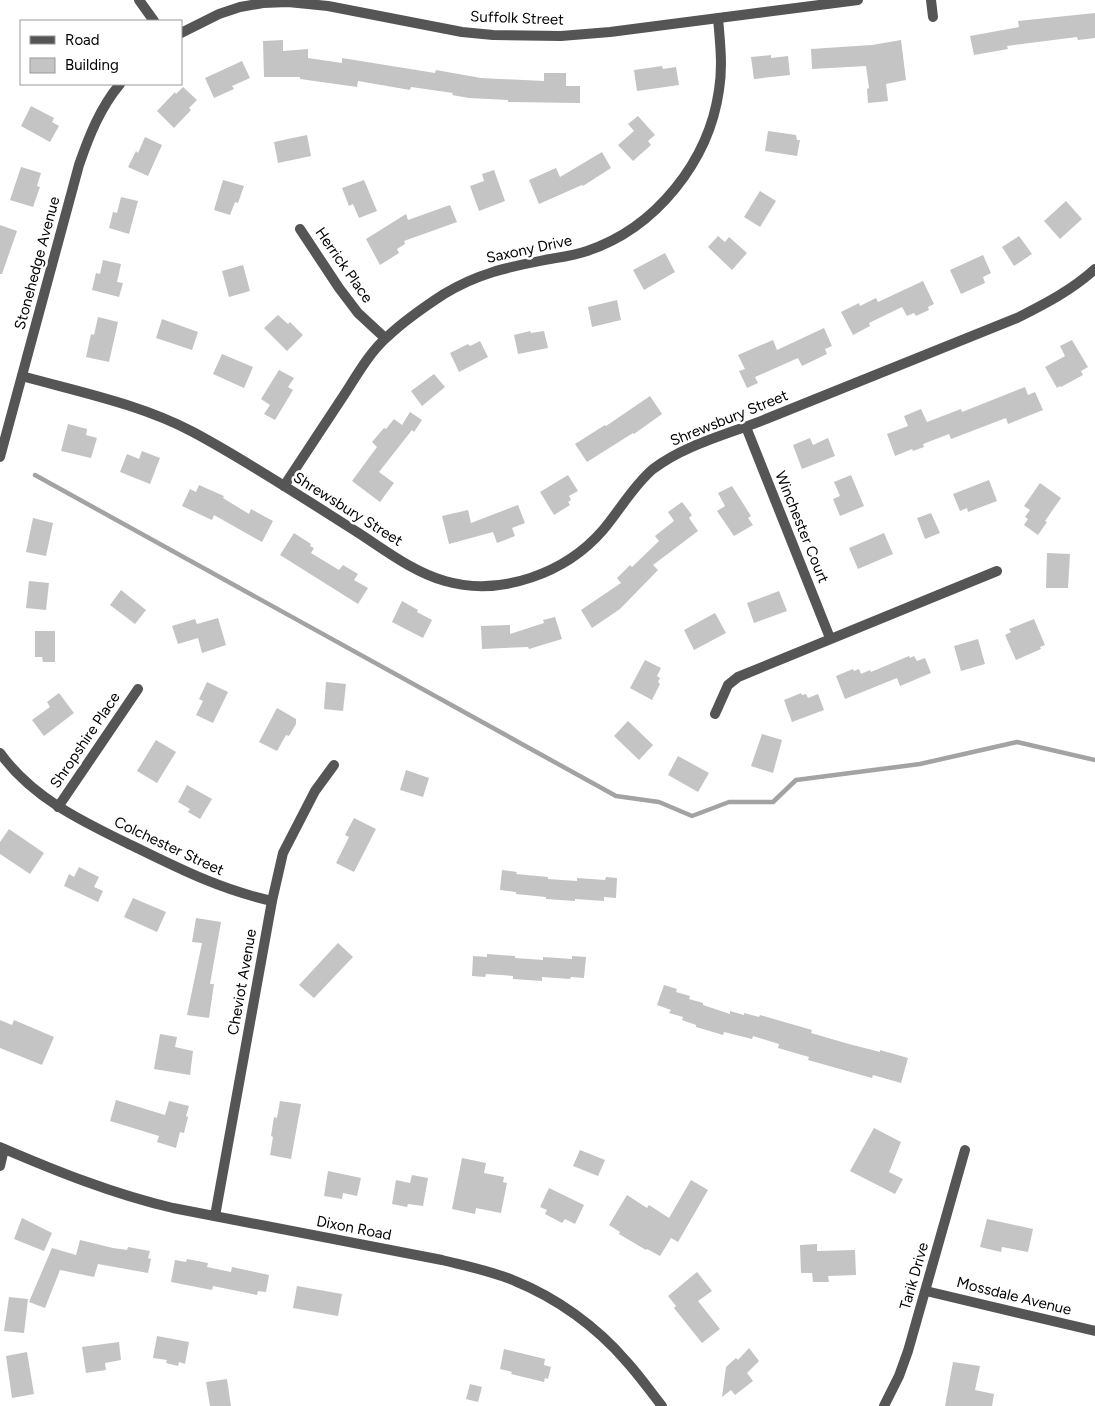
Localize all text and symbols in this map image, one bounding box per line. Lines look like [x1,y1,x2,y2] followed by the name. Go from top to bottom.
[470,7,564,29] street label: Suffolk Street
[20,20,182,85] legend
[65,31,100,49] text: Road
[65,56,119,74] text: Building
[11,195,63,331] street label: Stonehedge Avenue
[311,224,377,306] street label: Herrick Place
[485,231,573,267] street label: Saxony Drive
[668,386,791,450] street label: Shrewsbury Street
[290,468,406,550] street label: Shrewsbury Street
[771,468,833,586] street label: Winchester Court
[46,689,124,791] street label: Shropshire Place
[111,813,227,879] street label: Colchester Street
[224,928,260,1036] street label: Cheviot Avenue
[315,1212,393,1244] street label: Dixon Road
[896,1240,932,1312] street label: Tarik Drive
[955,1273,1073,1319] street label: Mossdale Avenue

